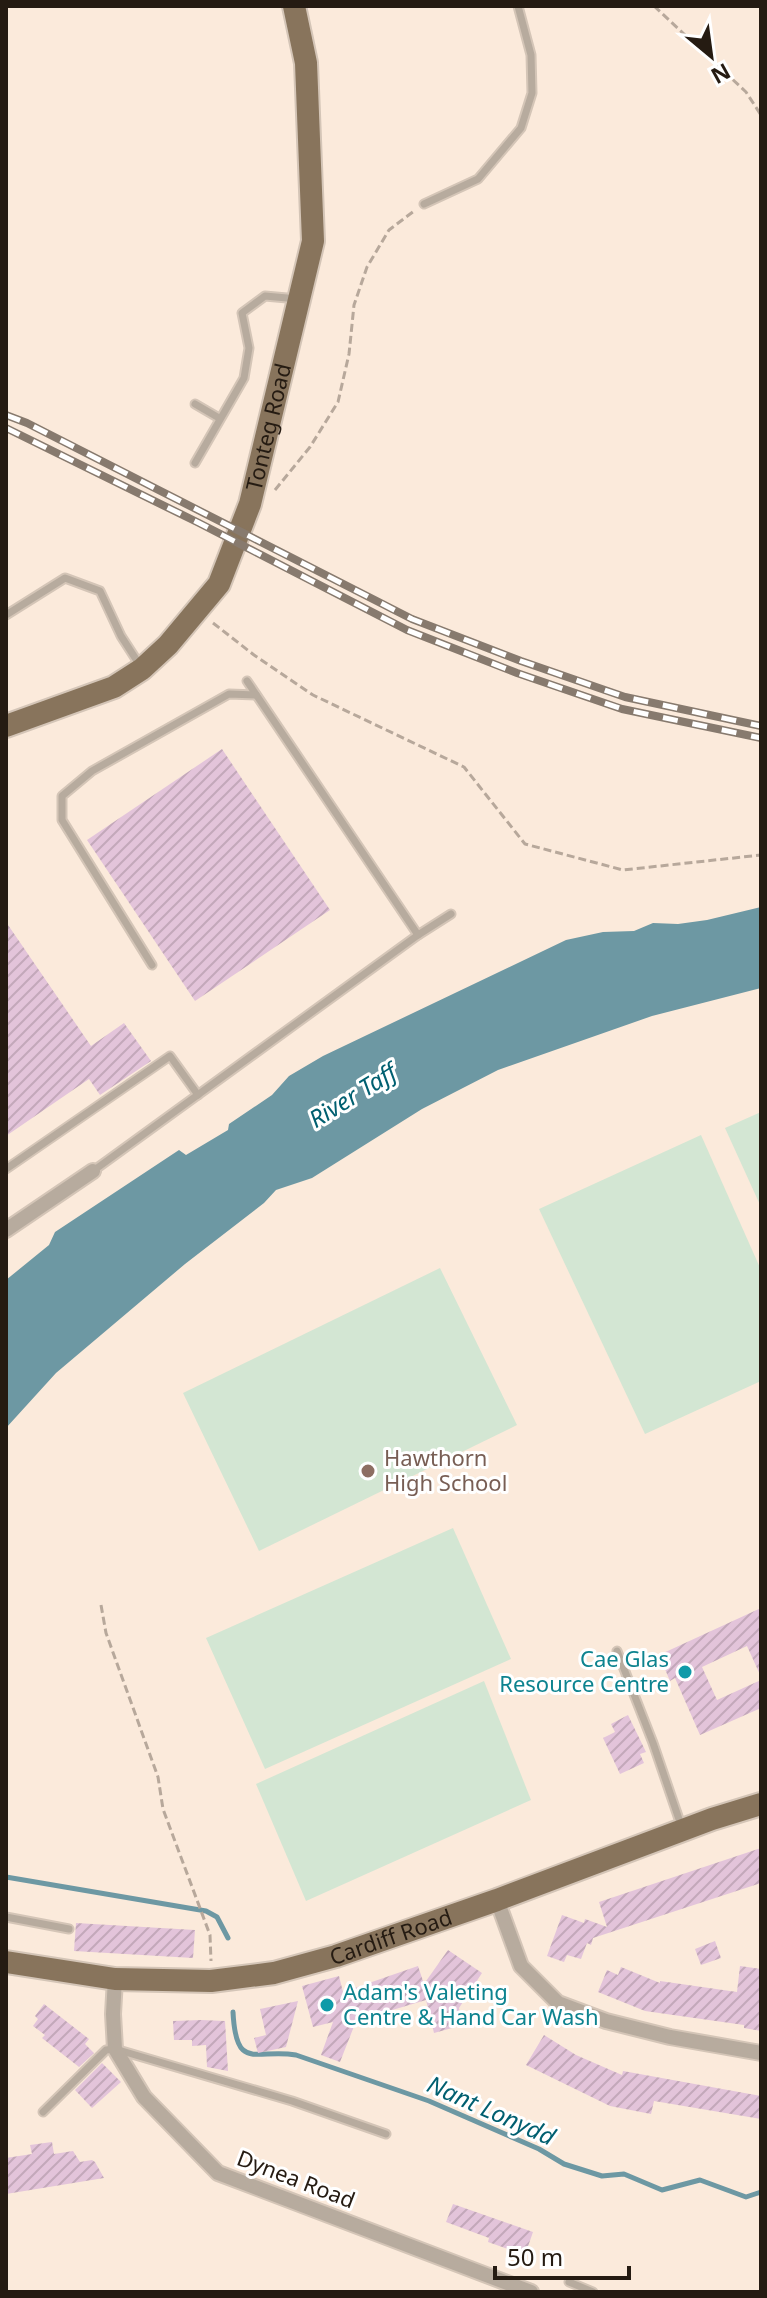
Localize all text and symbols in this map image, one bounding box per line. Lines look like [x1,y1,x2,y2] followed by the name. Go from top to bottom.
[671,16,751,96] north arrow
[706,57,736,92] text: N
[238,360,297,494] street label: Tonteg Road
[302,1053,406,1135] water label: River Taff
[384,1442,507,1497] place label: Hawthorn High School
[359,1462,377,1480] marker: Hawthorn High School
[499,1643,669,1698] place label: Cae Glas Resource Centre
[676,1663,694,1681] marker: Cae Glas Resource Centre
[325,1901,456,1971] street label: Cardiff Road
[343,1976,599,2031] place label: Adam's Valeting Centre & Hand Car Wash
[318,1996,336,2014] marker: Adam's Valeting Centre & Hand Car Wash
[423,2067,562,2153] water label: Nant Lonydd
[233,2142,360,2214] street label: Dynea Road
[495,2230,629,2280] scale bar
[507,2240,563,2273] text: 50 m

